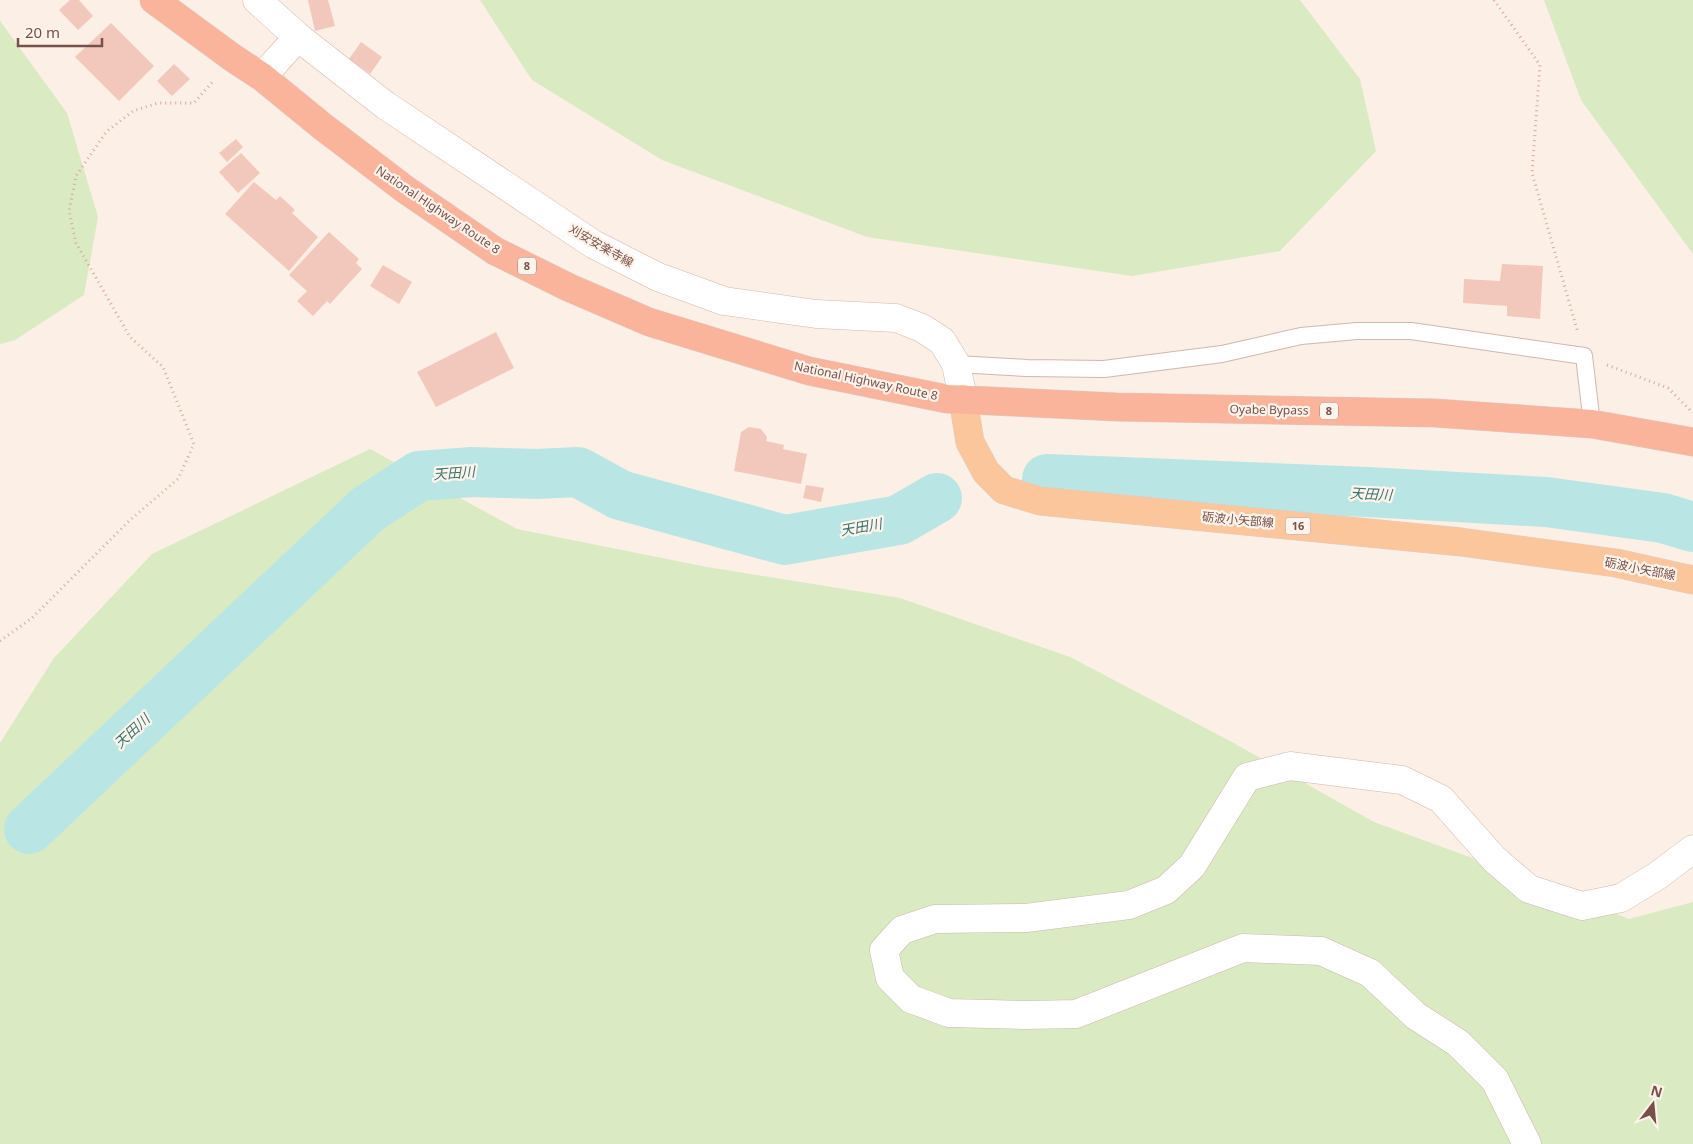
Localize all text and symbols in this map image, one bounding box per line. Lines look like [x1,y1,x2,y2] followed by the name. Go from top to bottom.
[18,15,101,47] scale bar
[25,22,60,42] text: 20 m
[373,162,504,258] street label: National Highway Route 8
[566,220,637,271] street label: 刈安安楽寺線
[518,258,536,274] road number: 8
[793,357,940,404] street label: National Highway Route 8
[1229,400,1309,419] street label: Oyabe Bypass
[1320,402,1338,420] road number: 8
[432,461,478,483] water label: 天田川
[1350,483,1394,504] water label: 天田川
[1201,508,1275,531] street label: 砺波小矢部線
[839,513,885,540] water label: 天田川
[1286,518,1310,534] road number: 16
[1603,553,1677,584] street label: 砺波小矢部線
[110,708,155,752] water label: 天田川
[1628,1079,1678,1129] north arrow
[1649,1080,1665,1102] text: N

